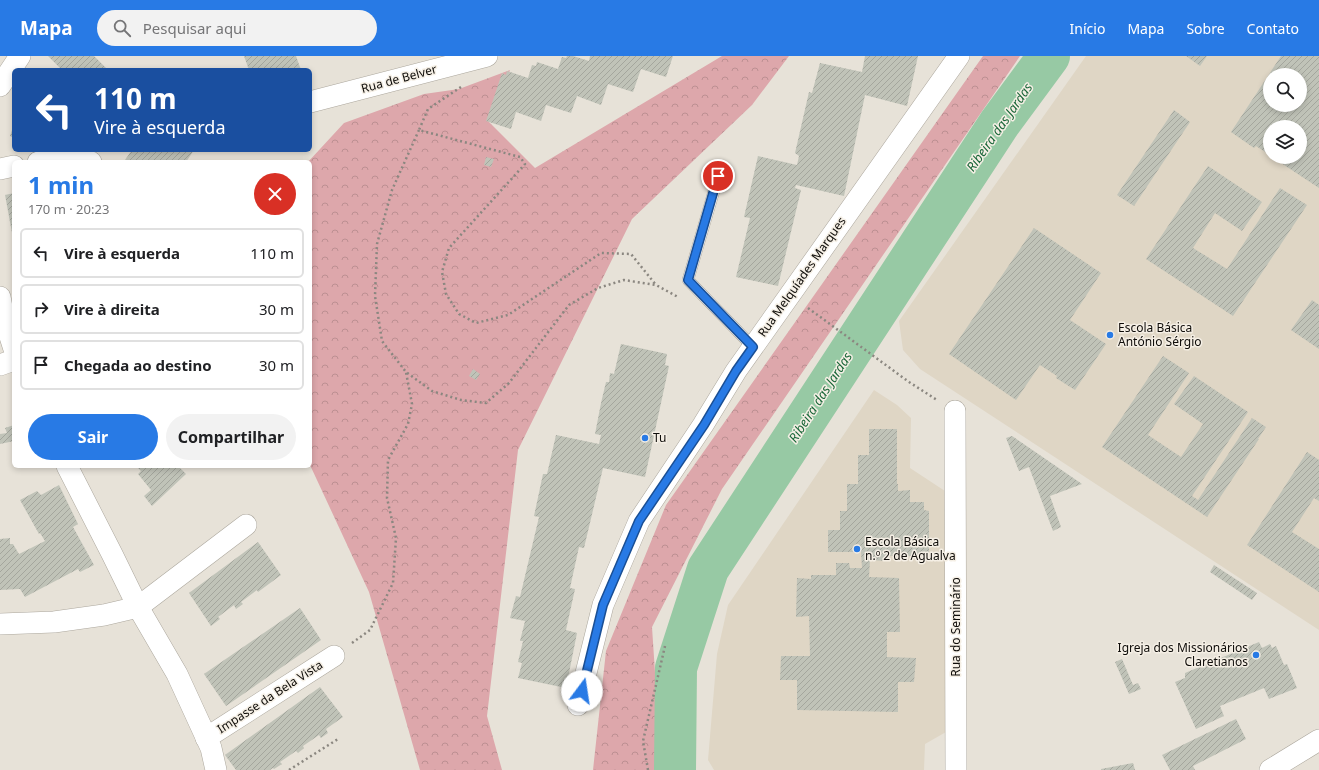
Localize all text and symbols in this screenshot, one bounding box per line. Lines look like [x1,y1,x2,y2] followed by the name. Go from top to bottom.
[97,10,377,46] search box
[20,15,73,41] text: Mapa
[111,17,133,39] icon: search
[143,18,246,38] text: Pesquisar aqui
[1070,19,1105,38] text: Início
[1127,19,1164,38] text: Mapa
[1186,19,1225,38] text: Sobre
[1247,19,1299,38] text: Contato
[359,60,439,97] street label: Rua de Belver
[1263,68,1307,164] map controls
[1263,68,1307,112] button: search
[94,79,177,117] text: 110 m
[962,79,1036,175] water label: Ribeira das Jardas
[28,84,80,136] icon: left
[94,115,226,139] text: Vire à esquerda
[1263,120,1307,164] button: layers
[701,159,735,193] pin
[707,165,729,187] icon: arrive
[28,168,94,201] text: 1 min
[254,173,296,215] button: close
[28,200,109,218] text: 170 m · 20:23
[754,213,850,340] street label: Rua Melquíades Marques
[30,242,52,264] icon: left
[64,243,180,263] text: Vire à esquerda
[250,243,294,263] text: 110 m
[30,298,52,320] icon: right
[64,299,160,319] text: Vire à direita
[259,299,294,319] text: 30 m
[1118,319,1202,350] place label: Escola Básica António Sérgio
[1105,330,1115,340] marker: Escola Básica António Sérgio
[784,348,856,446] water label: Ribeira das Jardas
[30,354,52,376] icon: arrive
[64,355,212,375] text: Chegada ao destino
[259,355,294,375] text: 30 m
[28,414,158,460] button: Sair
[166,414,296,460] button: Compartilhar
[653,429,667,446] place label: Tu
[640,433,650,443] marker: Tu
[865,533,956,564] place label: Escola Básica n.º 2 de Agualva
[852,544,862,554] marker: Escola Básica n.º 2 de Agualva
[947,577,964,677] street label: Rua do Seminário
[1118,639,1248,670] place label: Igreja dos Missionários Claretianos
[1251,650,1261,660] marker: Igreja dos Missionários Claretianos
[214,656,326,737] street label: Impasse da Bela Vista
[561,670,603,712] position arrow

